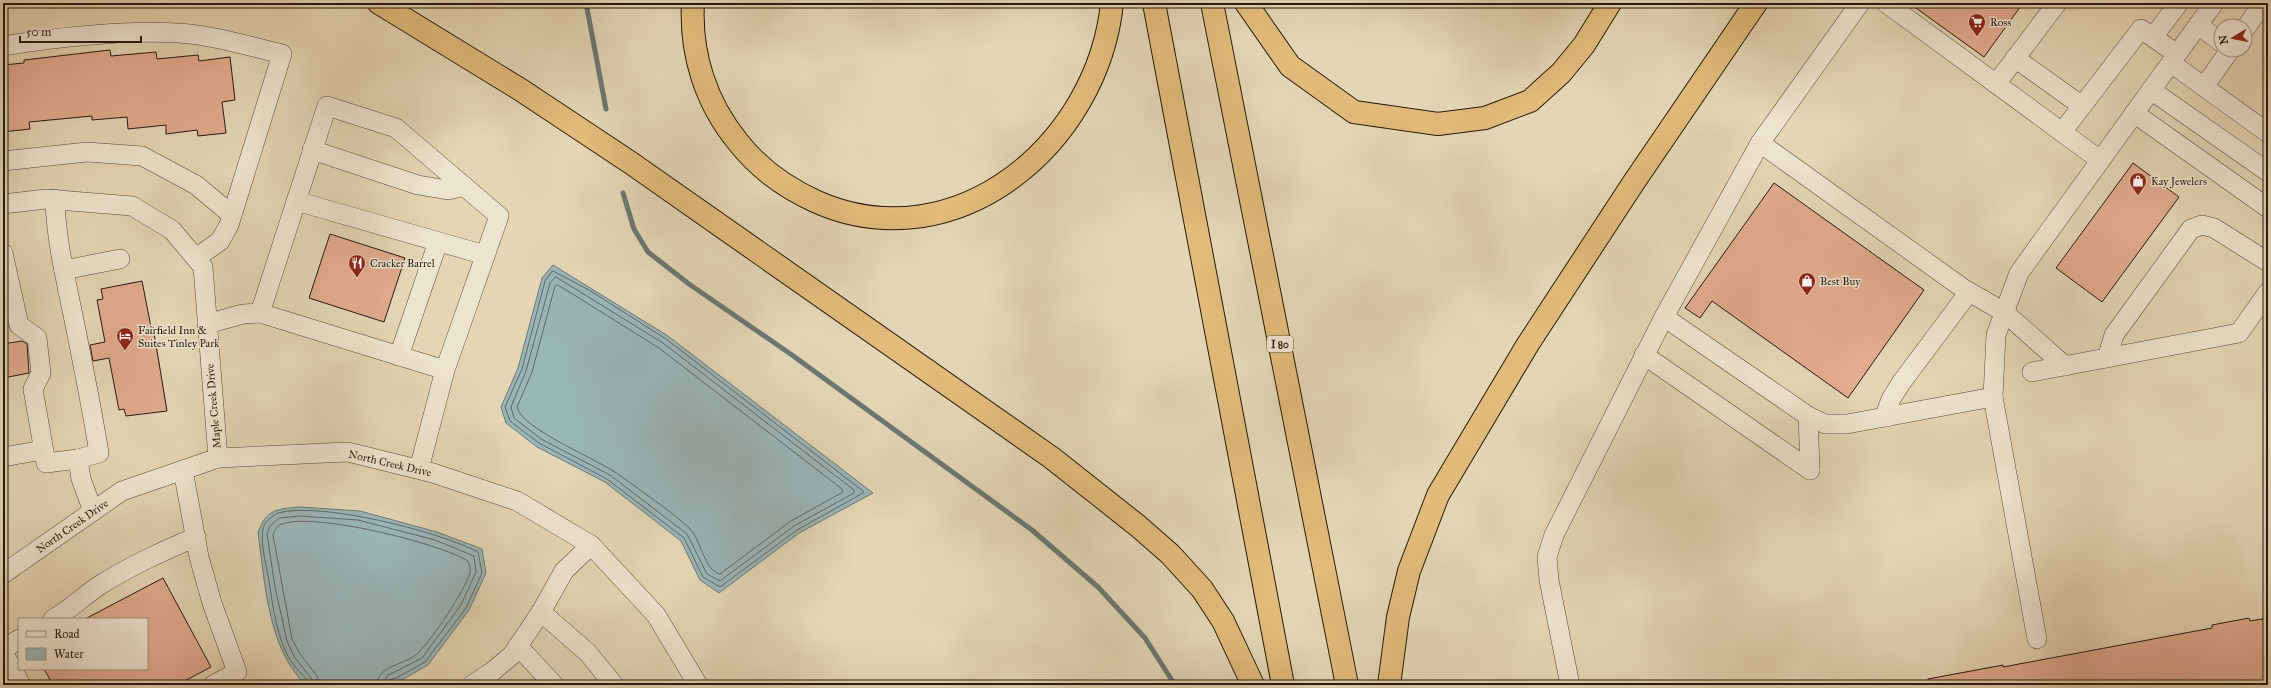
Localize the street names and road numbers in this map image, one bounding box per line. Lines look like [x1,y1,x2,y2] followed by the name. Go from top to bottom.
[1267,336,1293,352] road number: I 80
[203,363,224,449] street label: Maple Creek Drive
[347,448,433,479] street label: North Creek Drive
[34,497,111,556] street label: North Creek Drive

